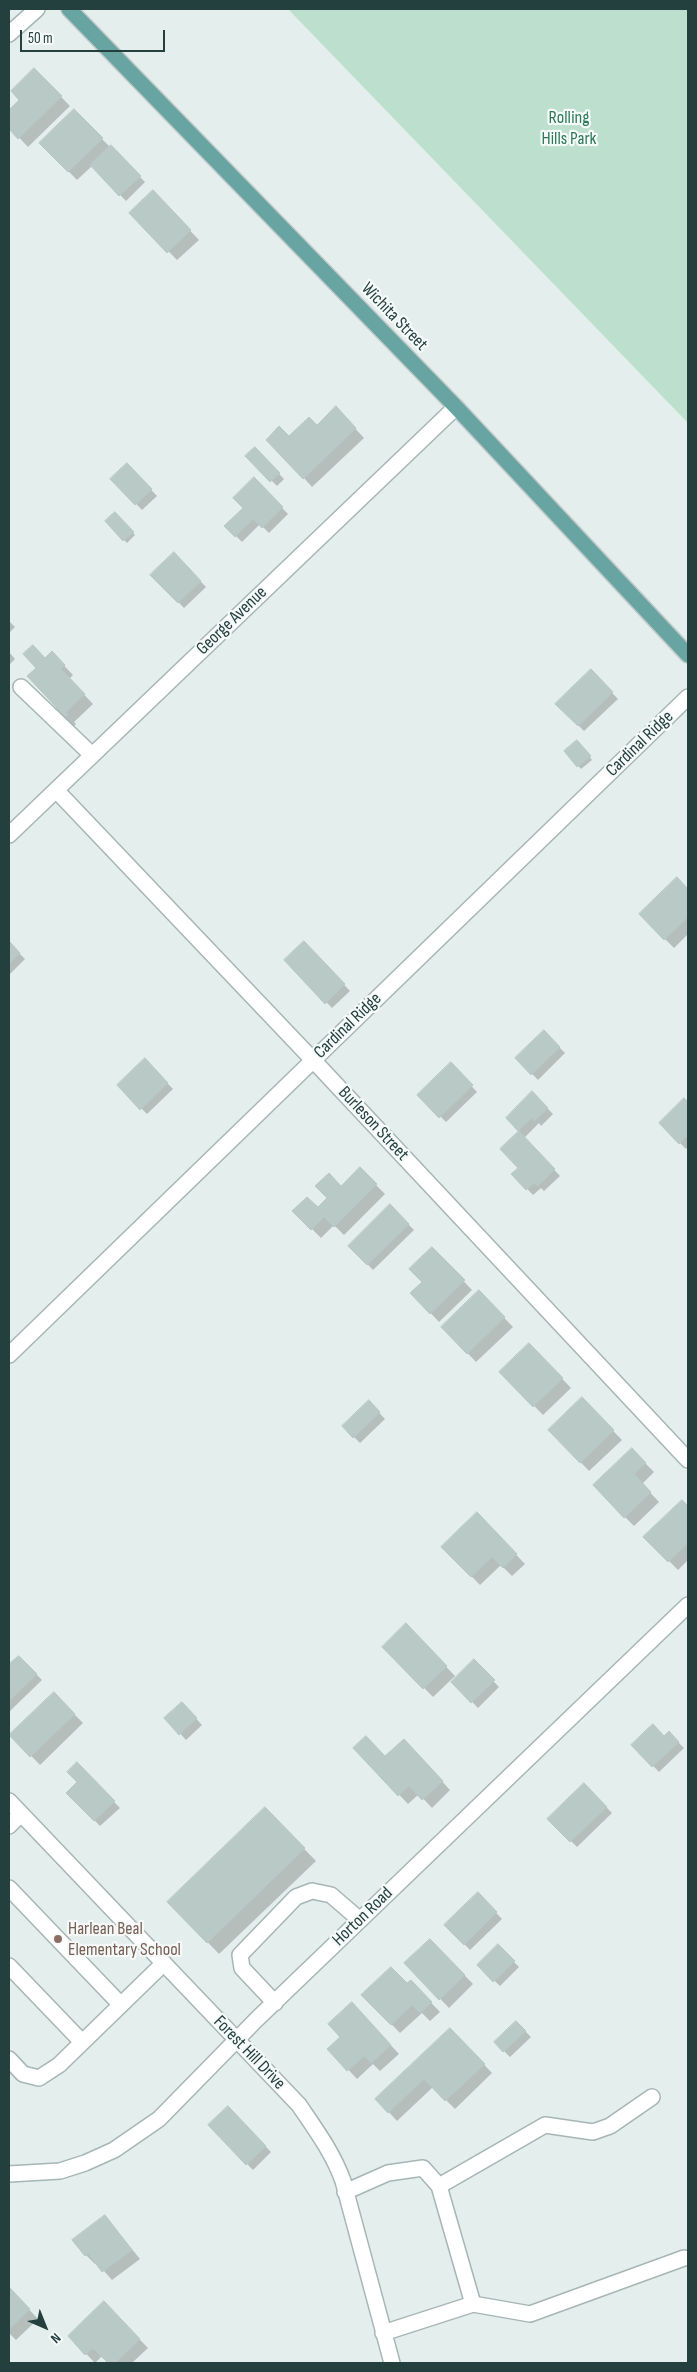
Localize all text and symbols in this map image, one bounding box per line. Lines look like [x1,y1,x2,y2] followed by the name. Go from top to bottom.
[22,20,168,52] scale bar
[28,29,53,48] text: 50 m
[542,107,596,150] park label: Rolling Hills Park
[356,278,432,356] street label: Wichita Street
[192,582,272,660] street label: George Avenue
[602,707,678,781] street label: Cardinal Ridge
[310,989,386,1063] street label: Cardinal Ridge
[333,1082,413,1166] street label: Burleson Street
[328,1883,398,1951] street label: Horton Road
[68,1918,181,1960] place label: Harlean Beal Elementary School
[52,1933,64,1945] marker: Harlean Beal Elementary School
[208,2012,290,2094] street label: Forest Hill Drive
[20,2302,70,2352] north arrow
[47,2329,64,2347] text: N

